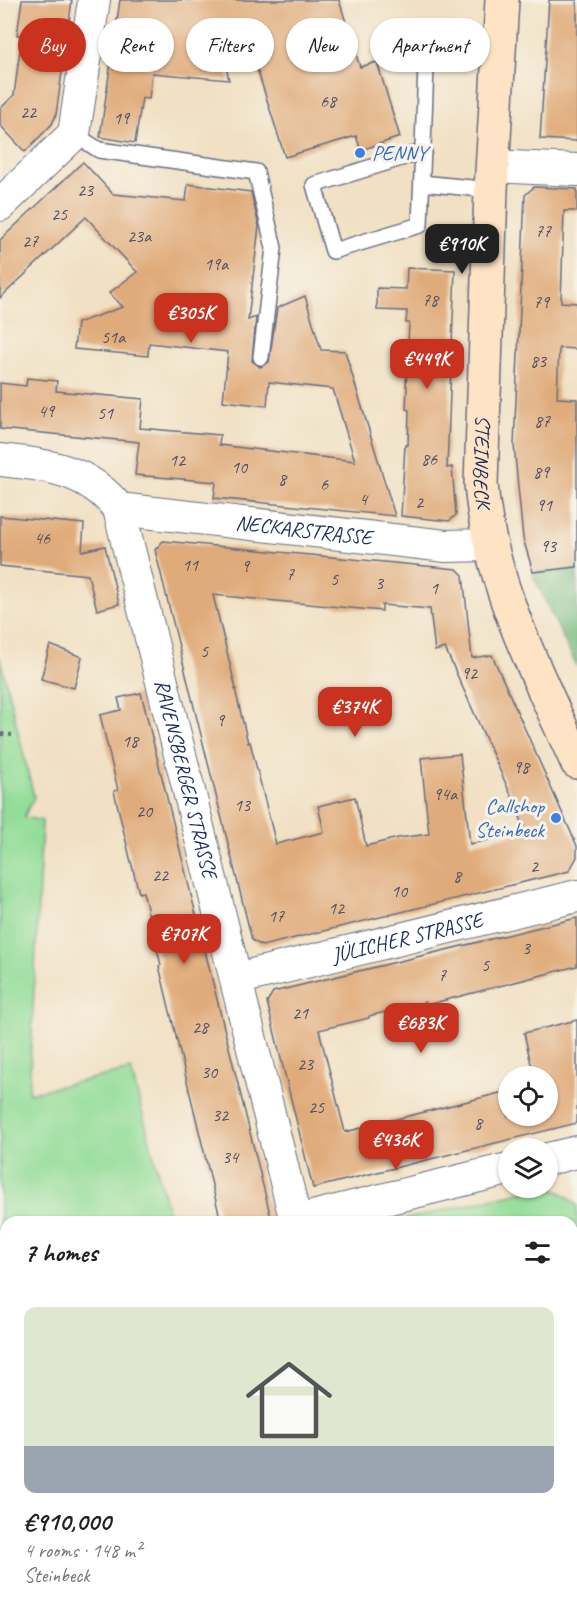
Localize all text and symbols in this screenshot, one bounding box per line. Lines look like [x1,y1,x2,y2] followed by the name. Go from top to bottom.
[18,18,86,72] chip: Buy
[98,18,174,72] chip: Rent
[186,18,274,72] chip: Filters
[286,18,358,72] chip: New
[370,18,490,72] chip: Apartment
[320,90,338,112] house number: 68
[20,101,38,123] house number: 22
[113,107,131,129] house number: 19
[372,140,431,166] place label: PENNY
[353,146,367,160] marker: PENNY
[77,179,95,201] house number: 23
[51,203,68,225] house number: 25
[535,220,552,242] house number: 77
[420,224,504,275] pin: €910K
[127,225,152,247] house number: 23a
[22,230,39,252] house number: 27
[439,231,485,256] text: €910K
[204,253,229,275] house number: 19a
[422,289,440,311] house number: 78
[533,291,551,313] house number: 79
[149,293,233,344] pin: €305K
[168,300,214,325] text: €305K
[101,326,126,348] house number: 51a
[385,339,469,390] pin: €449K
[404,346,450,371] text: €449K
[530,350,548,372] house number: 83
[38,400,56,422] house number: 49
[97,402,114,424] house number: 51
[534,410,551,432] house number: 87
[468,414,497,513] street label: STEINBECK
[421,448,438,470] house number: 86
[169,449,187,471] house number: 12
[231,456,249,478] house number: 10
[533,461,551,483] house number: 89
[278,468,288,490] house number: 8
[320,473,329,495] house number: 6
[359,488,369,510] house number: 4
[415,491,425,513] house number: 2
[536,494,553,516] house number: 91
[234,509,376,551] street label: NECKARSTRASSE
[34,527,51,549] house number: 46
[540,535,558,557] house number: 93
[182,554,199,576] house number: 11
[241,555,251,577] house number: 9
[286,563,295,585] house number: 7
[330,568,339,590] house number: 5
[375,572,385,594] house number: 3
[430,577,439,599] house number: 1
[200,640,209,662] house number: 5
[461,662,479,684] house number: 92
[149,677,224,883] street label: RAVENSBERGER STRASSE
[313,687,397,738] pin: €374K
[332,694,378,719] text: €374K
[216,709,226,731] house number: 9
[122,730,140,752] house number: 18
[513,756,531,778] house number: 98
[433,783,458,805] house number: 94a
[475,793,545,843] place label: Callshop Steinbeck
[234,794,252,816] house number: 13
[136,800,154,822] house number: 20
[549,811,563,825] marker: Callshop Steinbeck
[530,855,540,877] house number: 2
[152,864,170,886] house number: 22
[453,865,463,887] house number: 8
[391,880,409,902] house number: 10
[328,897,346,919] house number: 12
[268,905,285,927] house number: 17
[328,906,488,968] street label: JÜLICHER STRASSE
[142,914,226,965] pin: €707K
[161,921,207,946] text: €707K
[522,937,532,959] house number: 3
[481,954,490,976] house number: 5
[438,964,447,986] house number: 7
[292,1002,309,1024] house number: 21
[379,1003,463,1054] pin: €683K
[398,1010,444,1035] text: €683K
[192,1016,210,1038] house number: 28
[297,1053,315,1075] house number: 23
[201,1061,219,1083] house number: 30
[498,1066,558,1198] map controls
[498,1066,558,1126] button: locate
[308,1096,325,1118] house number: 25
[212,1104,230,1126] house number: 32
[474,1112,484,1134] house number: 8
[354,1120,438,1171] pin: €436K
[373,1127,419,1152] text: €436K
[498,1138,558,1198] button: layers
[222,1146,240,1168] house number: 34
[24,1236,97,1269] text: 7 homes
[521,1236,554,1269] icon: filters
[235,1346,343,1454] icon: home
[24,1505,111,1538] text: €910,000
[24,1538,141,1563] text: 4 rooms · 148 m²
[24,1563,90,1588] text: Steinbeck

